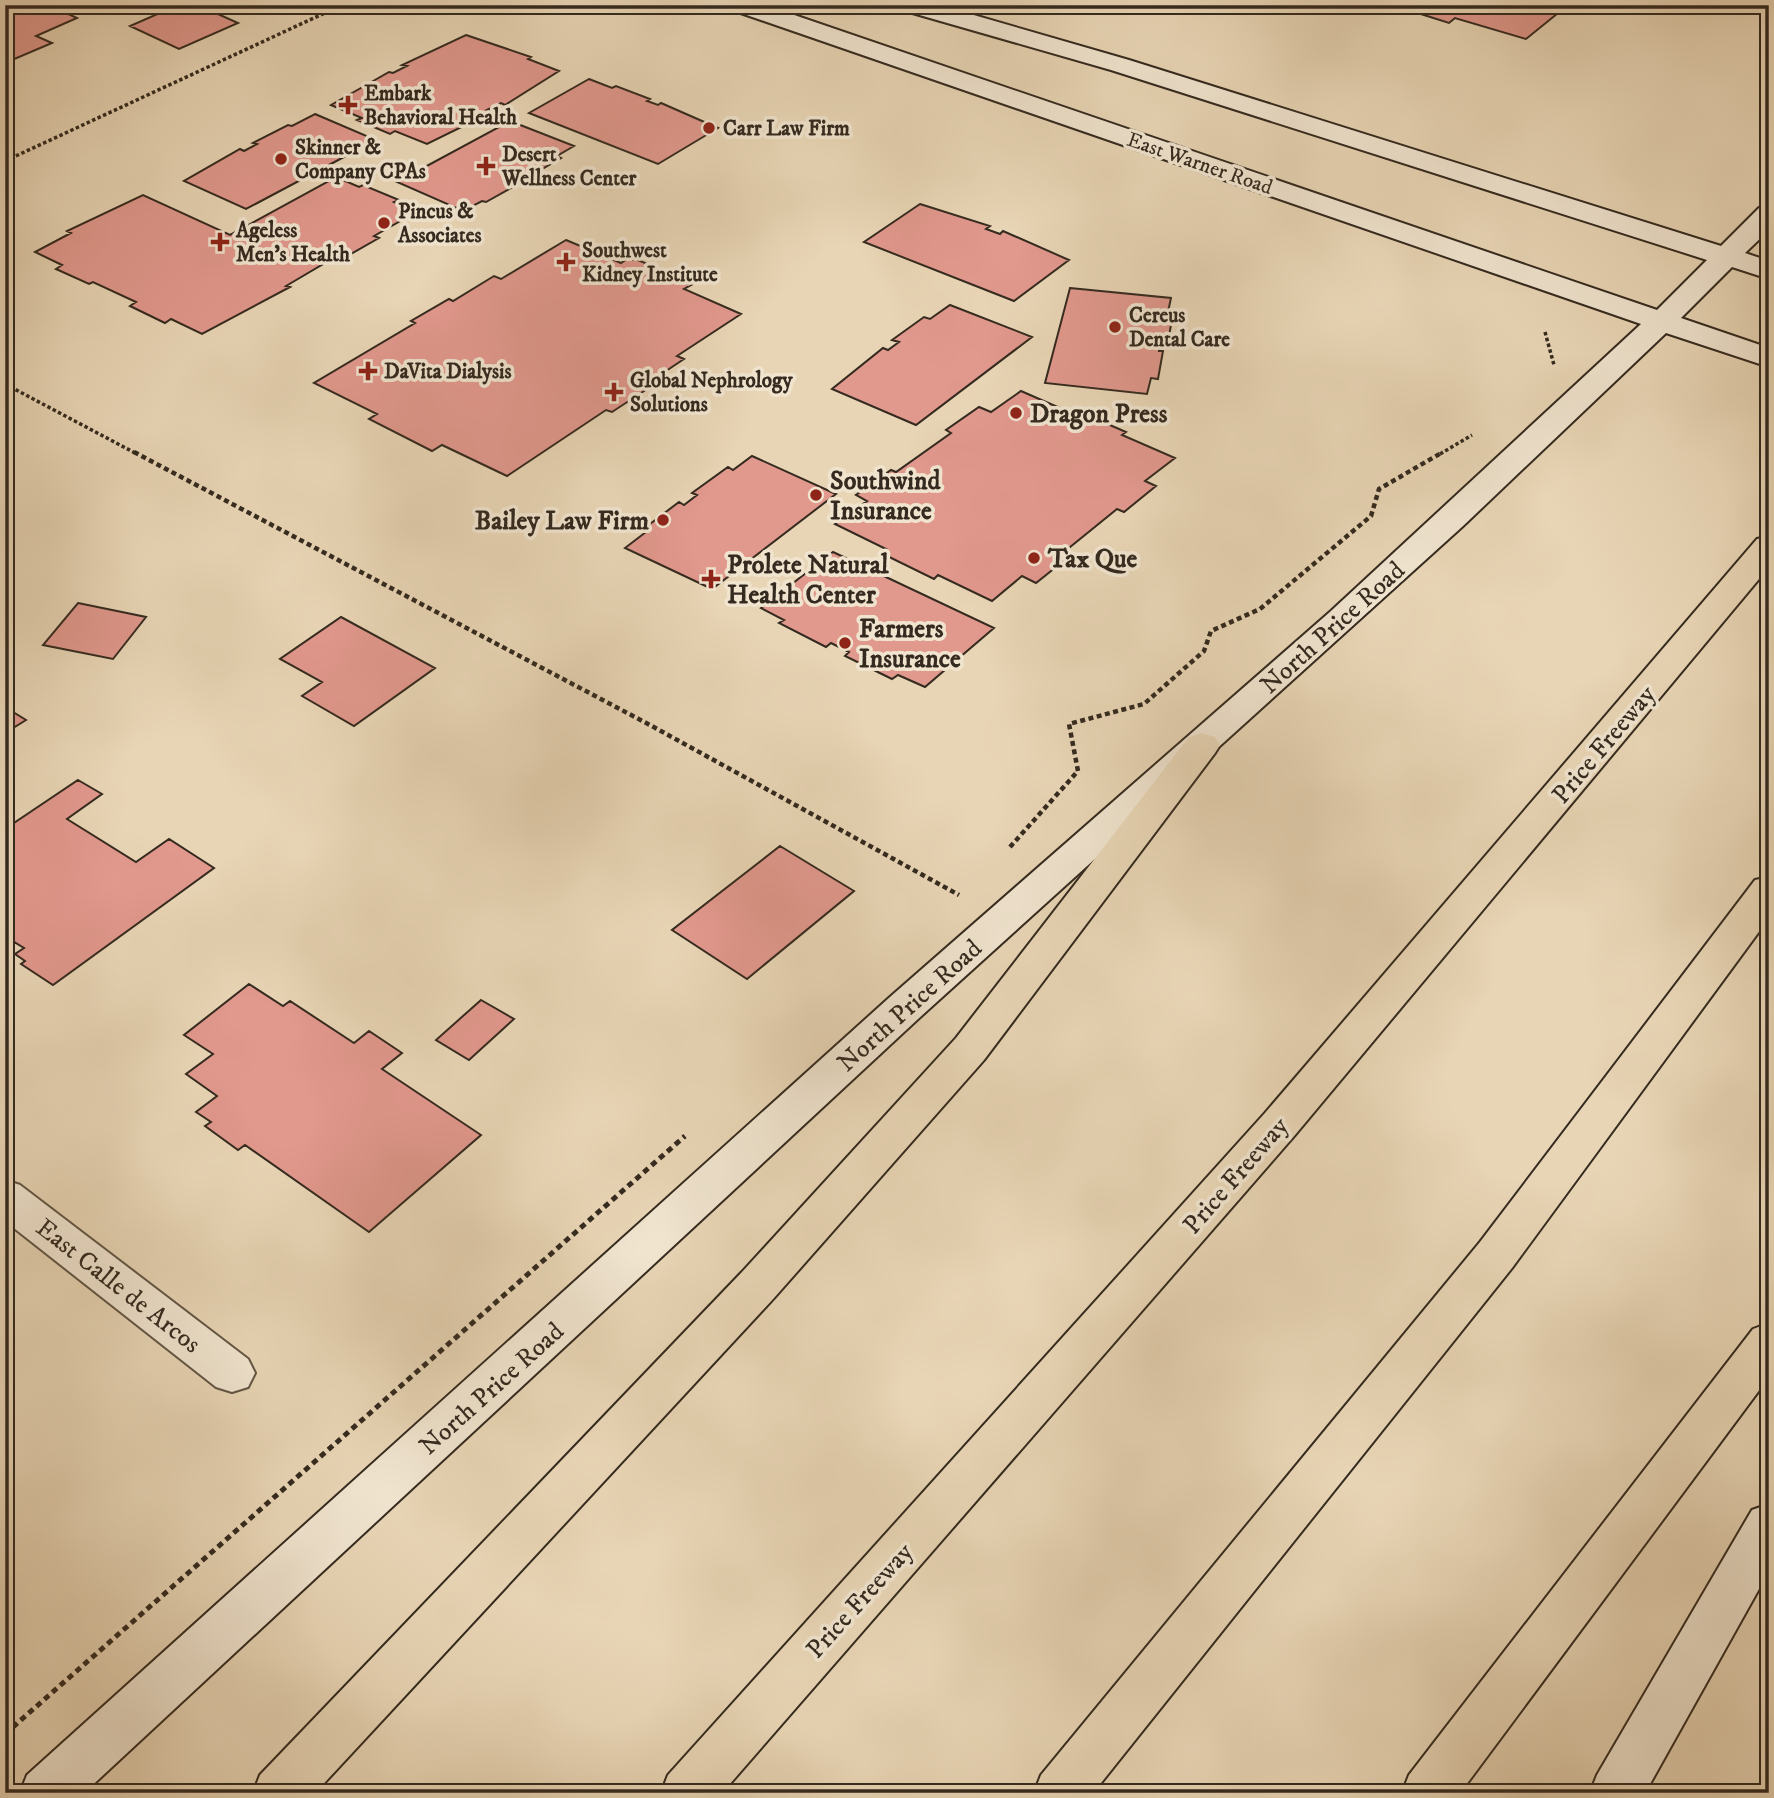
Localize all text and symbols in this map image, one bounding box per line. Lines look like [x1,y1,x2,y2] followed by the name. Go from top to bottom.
[364,81,518,131] place label: Embark Behavioral Health
[338,95,358,115] marker: Embark Behavioral Health
[723,116,850,142] place label: Carr Law Firm
[701,120,717,136] marker: Carr Law Firm
[1124,127,1276,201] street label: East Warner Road
[295,135,426,185] place label: Skinner & Company CPAs
[501,142,638,192] place label: Desert Wellness Center
[273,151,289,167] marker: Skinner & Company CPAs
[476,156,496,176] marker: Desert Wellness Center
[397,199,481,249] place label: Pincus & Associates
[376,215,392,231] marker: Pincus & Associates
[235,218,351,268] place label: Ageless Men's Health
[210,232,230,252] marker: Ageless Men's Health
[582,238,718,288] place label: Southwest Kidney Institute
[556,252,576,272] marker: Southwest Kidney Institute
[1129,303,1230,353] place label: Cereus Dental Care
[1107,319,1123,335] marker: Cereus Dental Care
[384,359,512,385] place label: DaVita Dialysis
[358,361,378,381] marker: DaVita Dialysis
[630,368,794,418] place label: Global Nephrology Solutions
[604,382,624,402] marker: Global Nephrology Solutions
[1030,398,1168,431] place label: Dragon Press
[1008,405,1024,421] marker: Dragon Press
[830,465,941,528] place label: Southwind Insurance
[808,487,824,503] marker: Southwind Insurance
[475,505,649,538] place label: Bailey Law Firm
[655,512,671,528] marker: Bailey Law Firm
[1047,543,1138,576] place label: Tax Que
[727,549,890,612] place label: Prolete Natural Health Center
[1026,550,1042,566] marker: Tax Que
[1254,554,1412,702] street label: North Price Road
[701,569,721,589] marker: Prolete Natural Health Center
[859,613,961,676] place label: Farmers Insurance
[837,635,853,651] marker: Farmers Insurance
[1545,678,1664,811] street label: Price Freeway
[831,932,989,1080] street label: North Price Road
[1176,1110,1296,1241] street label: Price Freeway
[29,1212,207,1361] street label: East Calle de Arcos
[413,1315,571,1463] street label: North Price Road
[799,1536,921,1666] street label: Price Freeway

